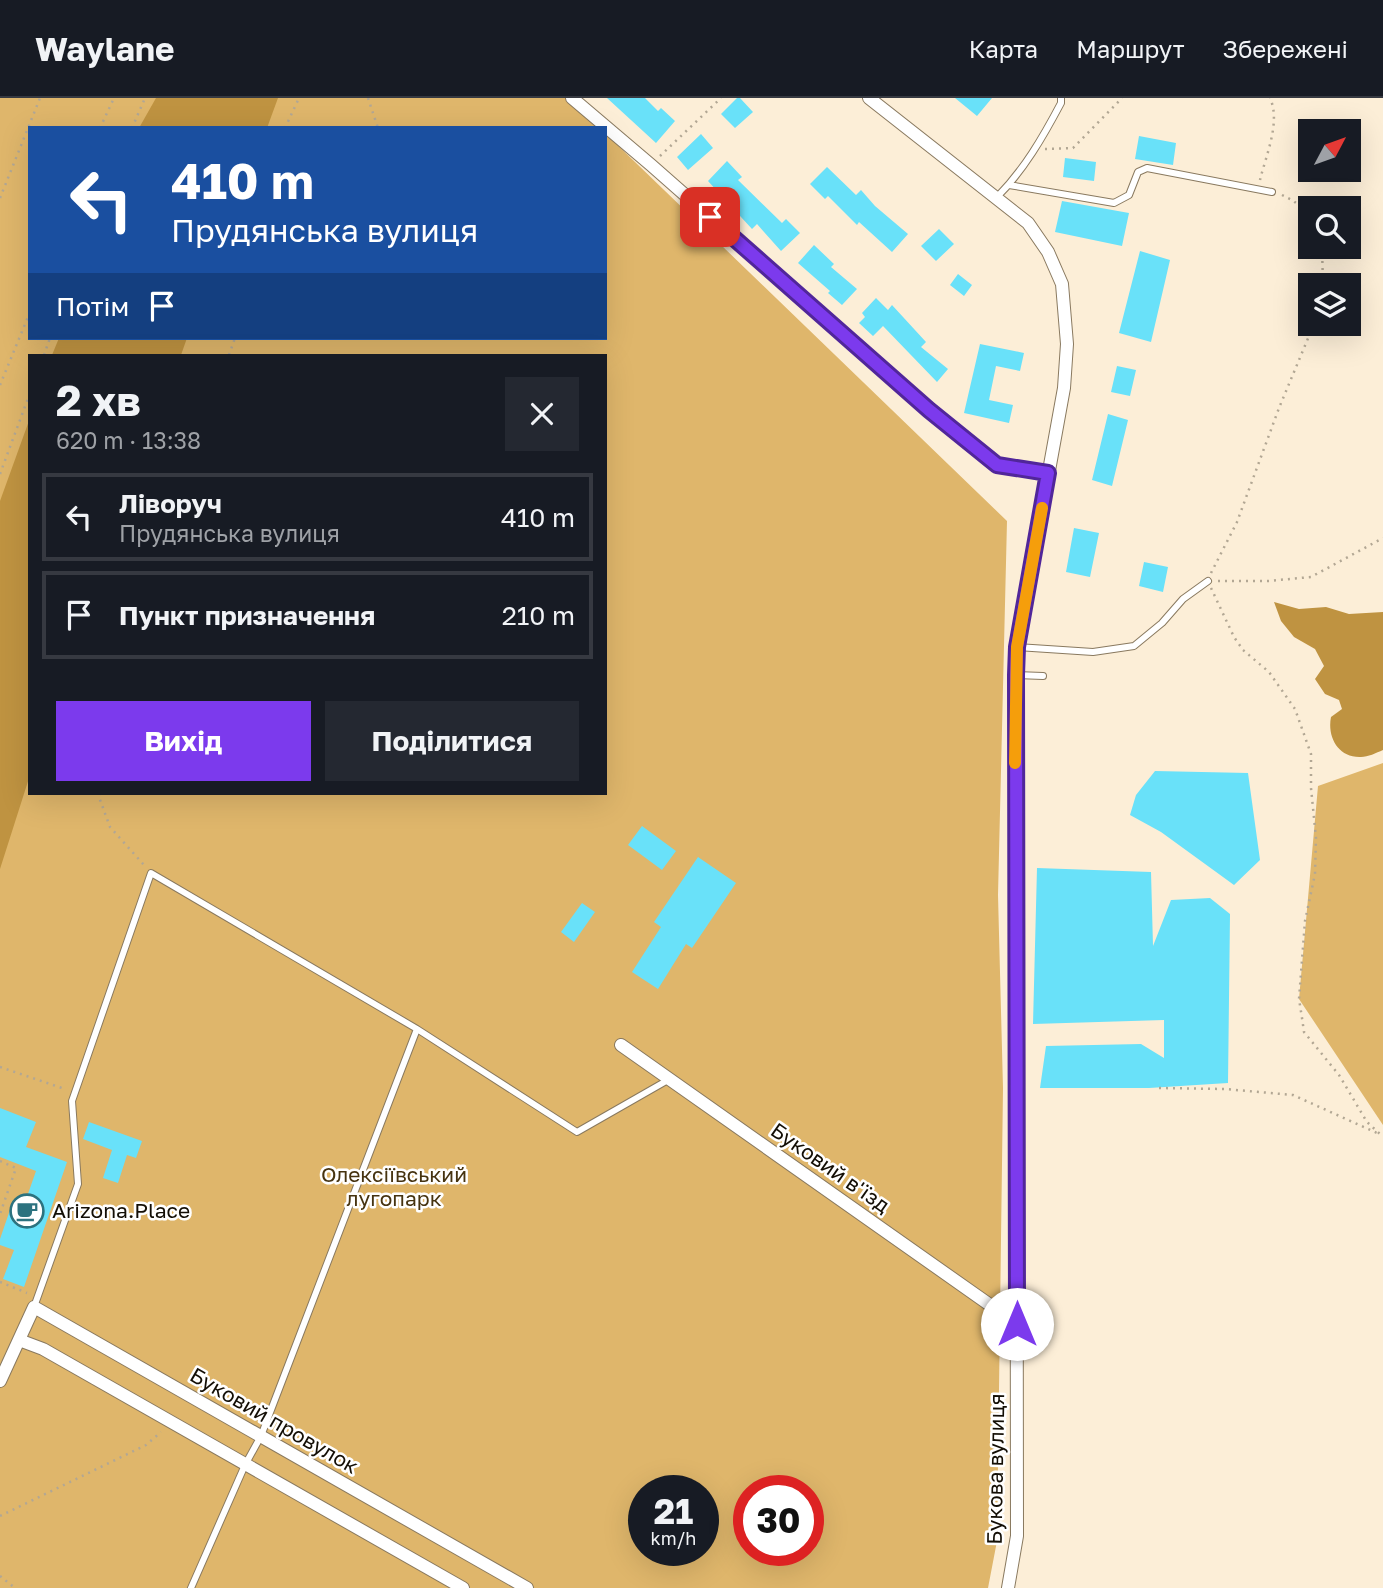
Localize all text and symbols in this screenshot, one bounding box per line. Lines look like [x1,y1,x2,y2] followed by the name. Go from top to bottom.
[35,29,174,68] text: Waylane
[969,34,1038,63] text: Карта
[1076,34,1185,63] text: Маршрут
[1223,34,1348,63] text: Збережені
[1298,119,1362,182] north arrow
[1298,119,1361,336] map controls
[171,151,314,210] text: 410 m
[56,154,147,245] icon: left
[680,187,740,247] pin
[1298,196,1361,259] button: search
[691,198,729,236] icon: arrive
[171,211,478,249] text: Прудянська вулиця
[1298,273,1361,336] button: layers
[143,287,181,325] icon: arrive
[56,291,129,322] text: Потім
[56,375,141,425] text: 2 хв
[505,377,579,451] button: close
[56,426,201,454] text: 620 m · 13:38
[119,488,222,519] text: Ліворуч
[60,498,98,536] icon: left
[501,502,575,533] text: 410 m
[119,519,340,547] text: Прудянська вулиця
[60,596,98,634] icon: arrive
[119,600,375,631] text: Пункт призначення
[502,600,575,631] text: 210 m
[56,701,311,781] button: Вихід
[325,701,579,781] button: Поділитися
[766,1117,895,1218] street label: Буковий в'їзд
[321,1161,467,1211] park label: Олексіївський лугопарк
[8,1192,46,1230] cafe icon: Arizona.Place
[52,1197,190,1223] place label: Arizona.Place
[980,1287,1054,1361] position arrow
[186,1361,363,1479] street label: Буковий провулок
[981,1393,1009,1545] street label: Букова вулиця
[733,1475,824,1566] speed limit sign: 30
[654,1490,693,1532] text: 21
[651,1527,696,1549] text: km/h

